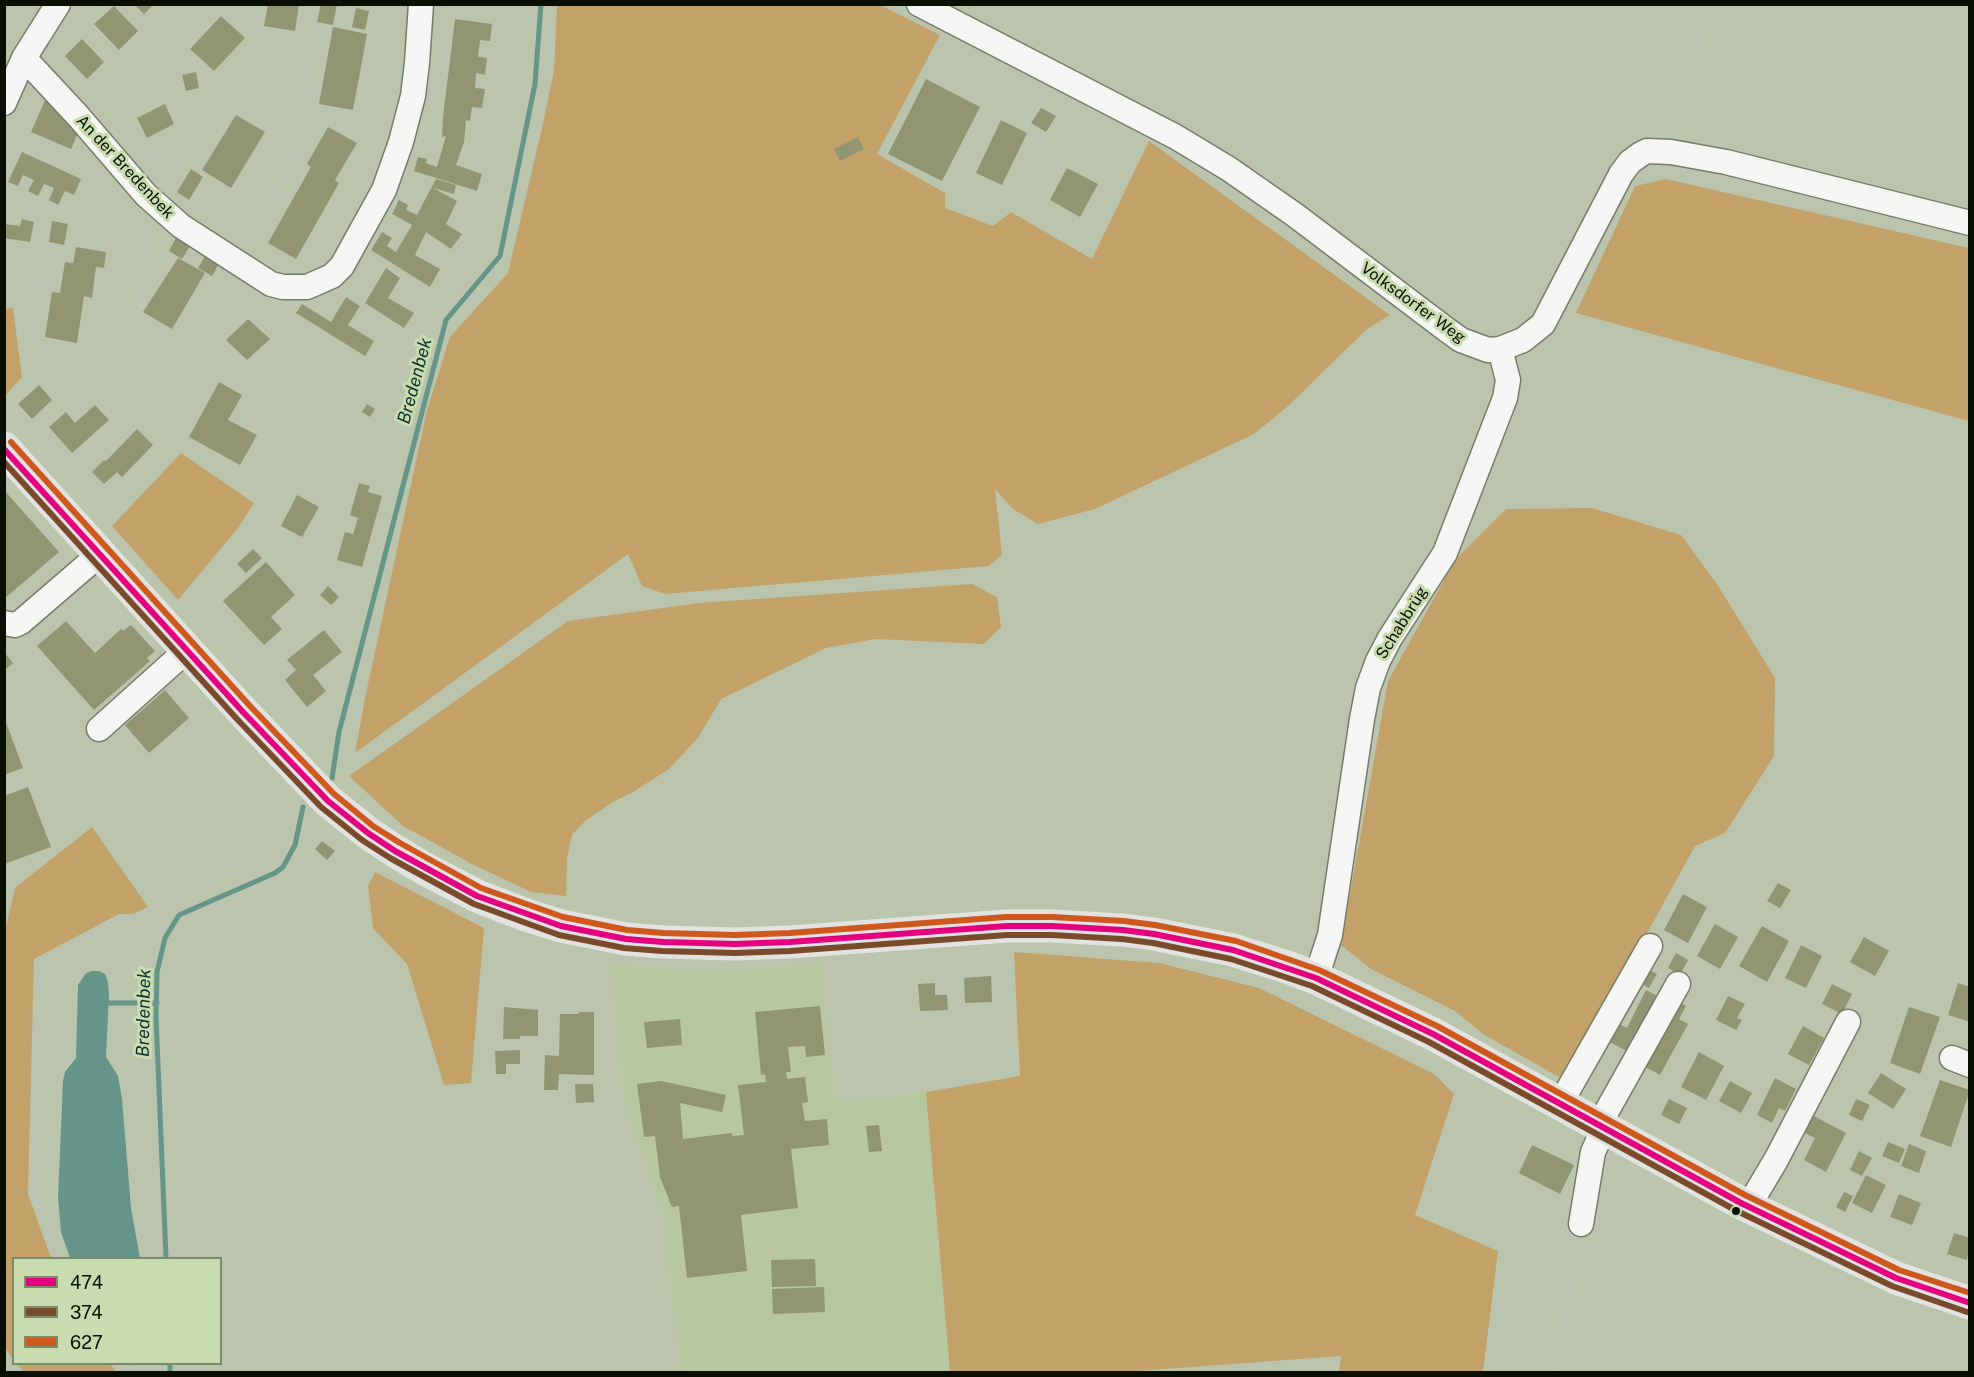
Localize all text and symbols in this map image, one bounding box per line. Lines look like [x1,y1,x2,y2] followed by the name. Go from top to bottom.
[72,111,178,223] street label: An der Bredenbek
[1357,259,1469,347] street label: Volksdorfer Weg
[393,336,437,426] water label: Bredenbek
[1372,583,1432,663] street label: Schabbrüg
[132,969,156,1057] water label: Bredenbek
[1730,1205,1742,1217] unlabelled marker
[12,1257,222,1365] legend
[70,1272,103,1293] text: 474
[70,1302,103,1323] text: 374
[70,1332,103,1353] text: 627

